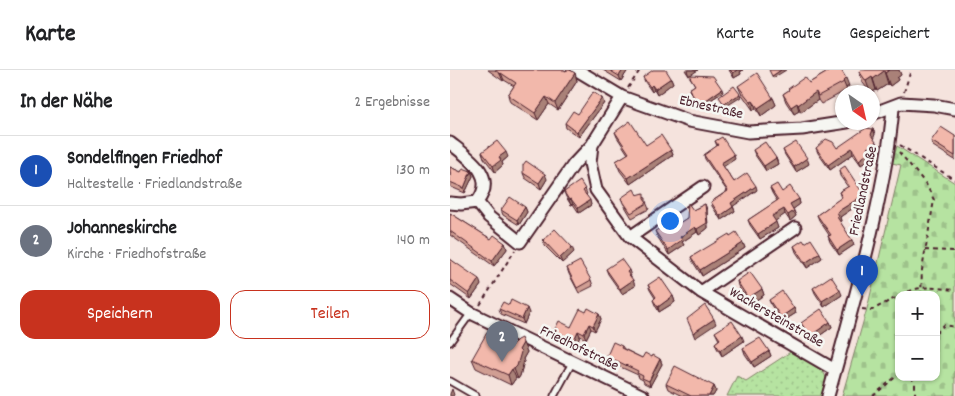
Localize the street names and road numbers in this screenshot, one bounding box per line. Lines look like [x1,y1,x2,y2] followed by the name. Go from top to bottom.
[677,90,746,126] street label: Ebnestraße
[844,144,884,238] street label: Friedlandstraße
[724,282,828,354] street label: Wackersteinstraße
[536,320,623,378] street label: Friedhofstraße

